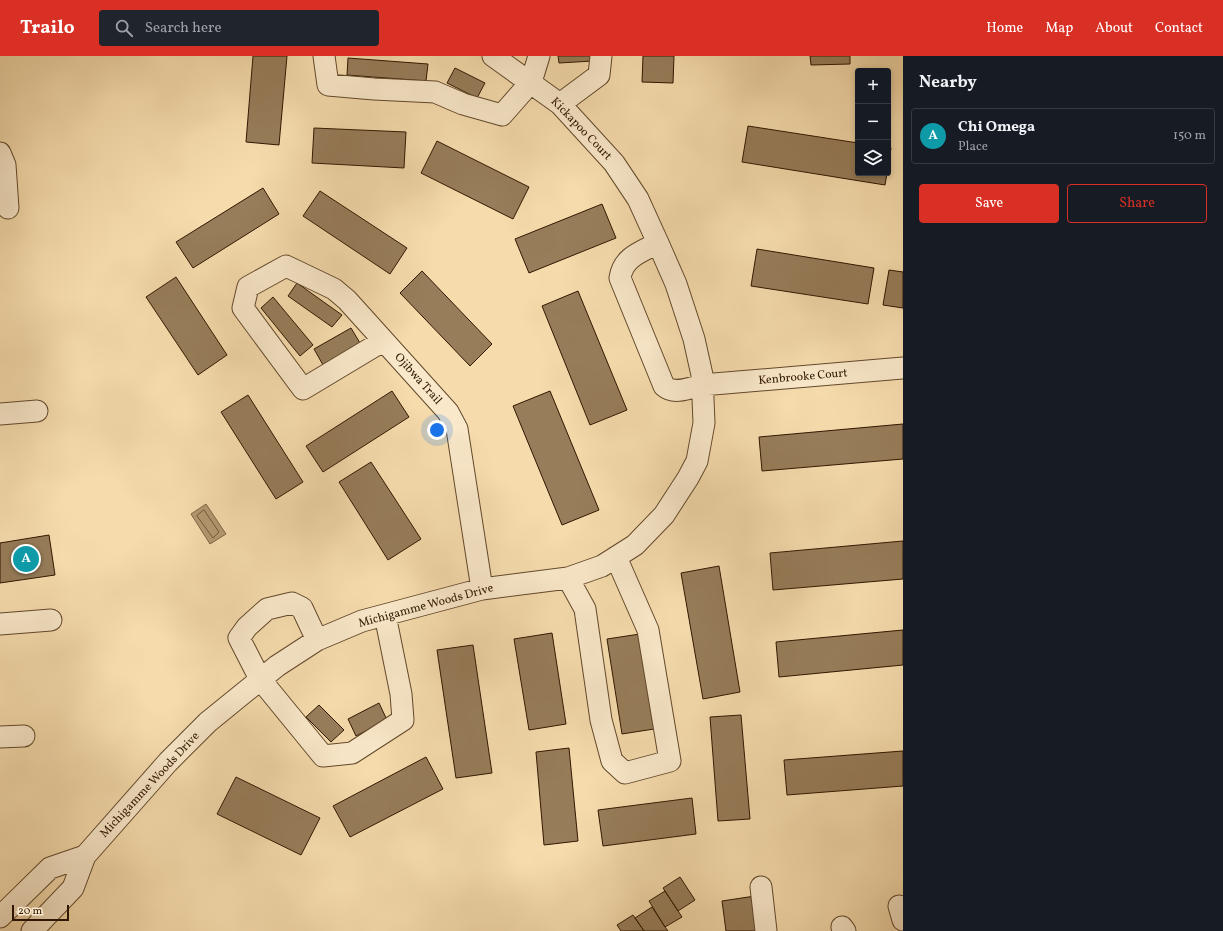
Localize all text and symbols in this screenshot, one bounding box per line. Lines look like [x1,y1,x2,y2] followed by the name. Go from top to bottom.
[99,10,379,46] search box
[20,15,75,41] text: Trailo
[113,17,135,39] icon: search
[145,18,222,39] text: Search here
[986,19,1023,38] text: Home
[1045,19,1073,38] text: Map
[1095,19,1133,38] text: About
[1155,19,1203,38] text: Contact
[855,68,891,176] map controls
[855,68,891,104] button: +
[919,71,977,94] text: Nearby
[547,94,615,164] street label: Kickapoo Court
[855,104,891,140] button: −
[958,117,1035,138] text: Chi Omega
[928,127,938,145] text: A
[1173,127,1206,145] text: 150 m
[958,138,988,156] text: Place
[855,140,891,176] button: layers
[919,184,1059,223] button: Save
[1067,184,1207,223] button: Share
[391,350,446,409] street label: Ojibwa Trail
[758,365,848,389] street label: Kenbrooke Court
[427,420,447,440] your location
[13,544,39,574] pin: A
[357,580,496,632] street label: Michigamme Woods Drive
[97,728,204,841] street label: Michigamme Woods Drive
[12,903,69,922] scale bar
[18,904,42,919] text: 20 m

